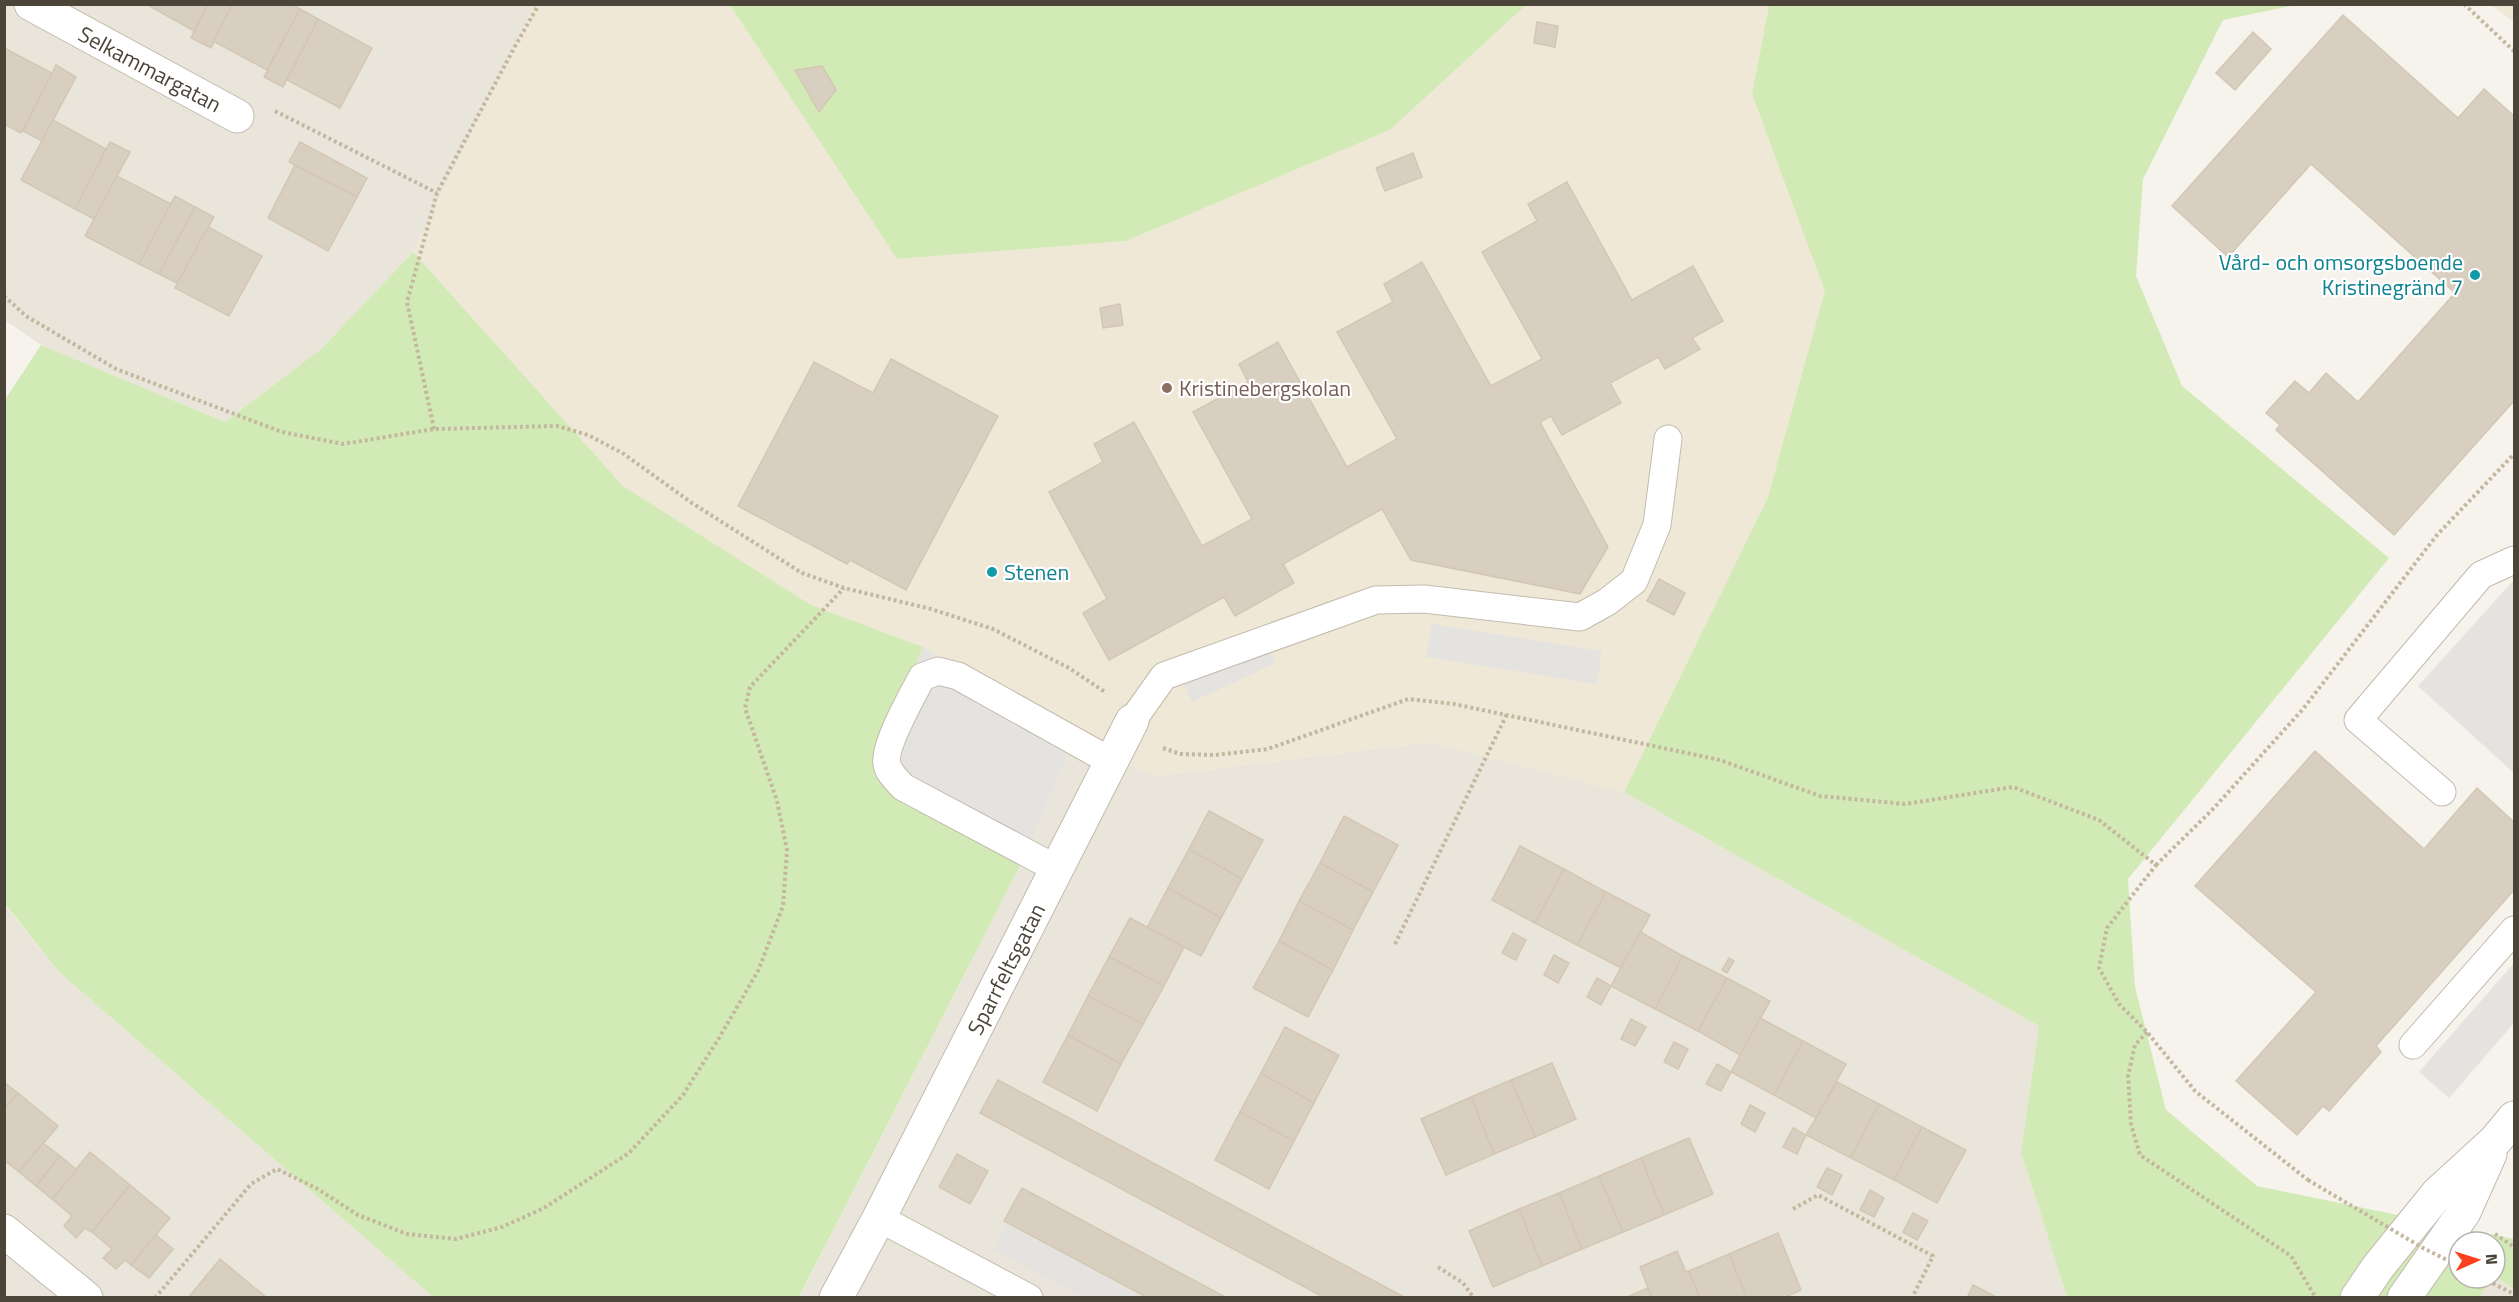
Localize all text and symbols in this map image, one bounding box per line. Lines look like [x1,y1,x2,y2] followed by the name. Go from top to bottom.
[72,17,228,121] street label: Selkammargatan
[2219,245,2463,304] place label: Vård- och omsorgsboende Kristinegränd 7
[2468,268,2482,282] marker: Vård- och omsorgsboende Kristinegränd 7
[1179,371,1351,405] place label: Kristinebergskolan
[1160,381,1174,395] marker: Kristinebergskolan
[1004,555,1069,589] place label: Stenen
[985,565,999,579] marker: Stenen
[958,897,1054,1041] street label: Sparrfeltsgatan
[2447,1230,2507,1290] north arrow
[2480,1253,2504,1265] text: N

